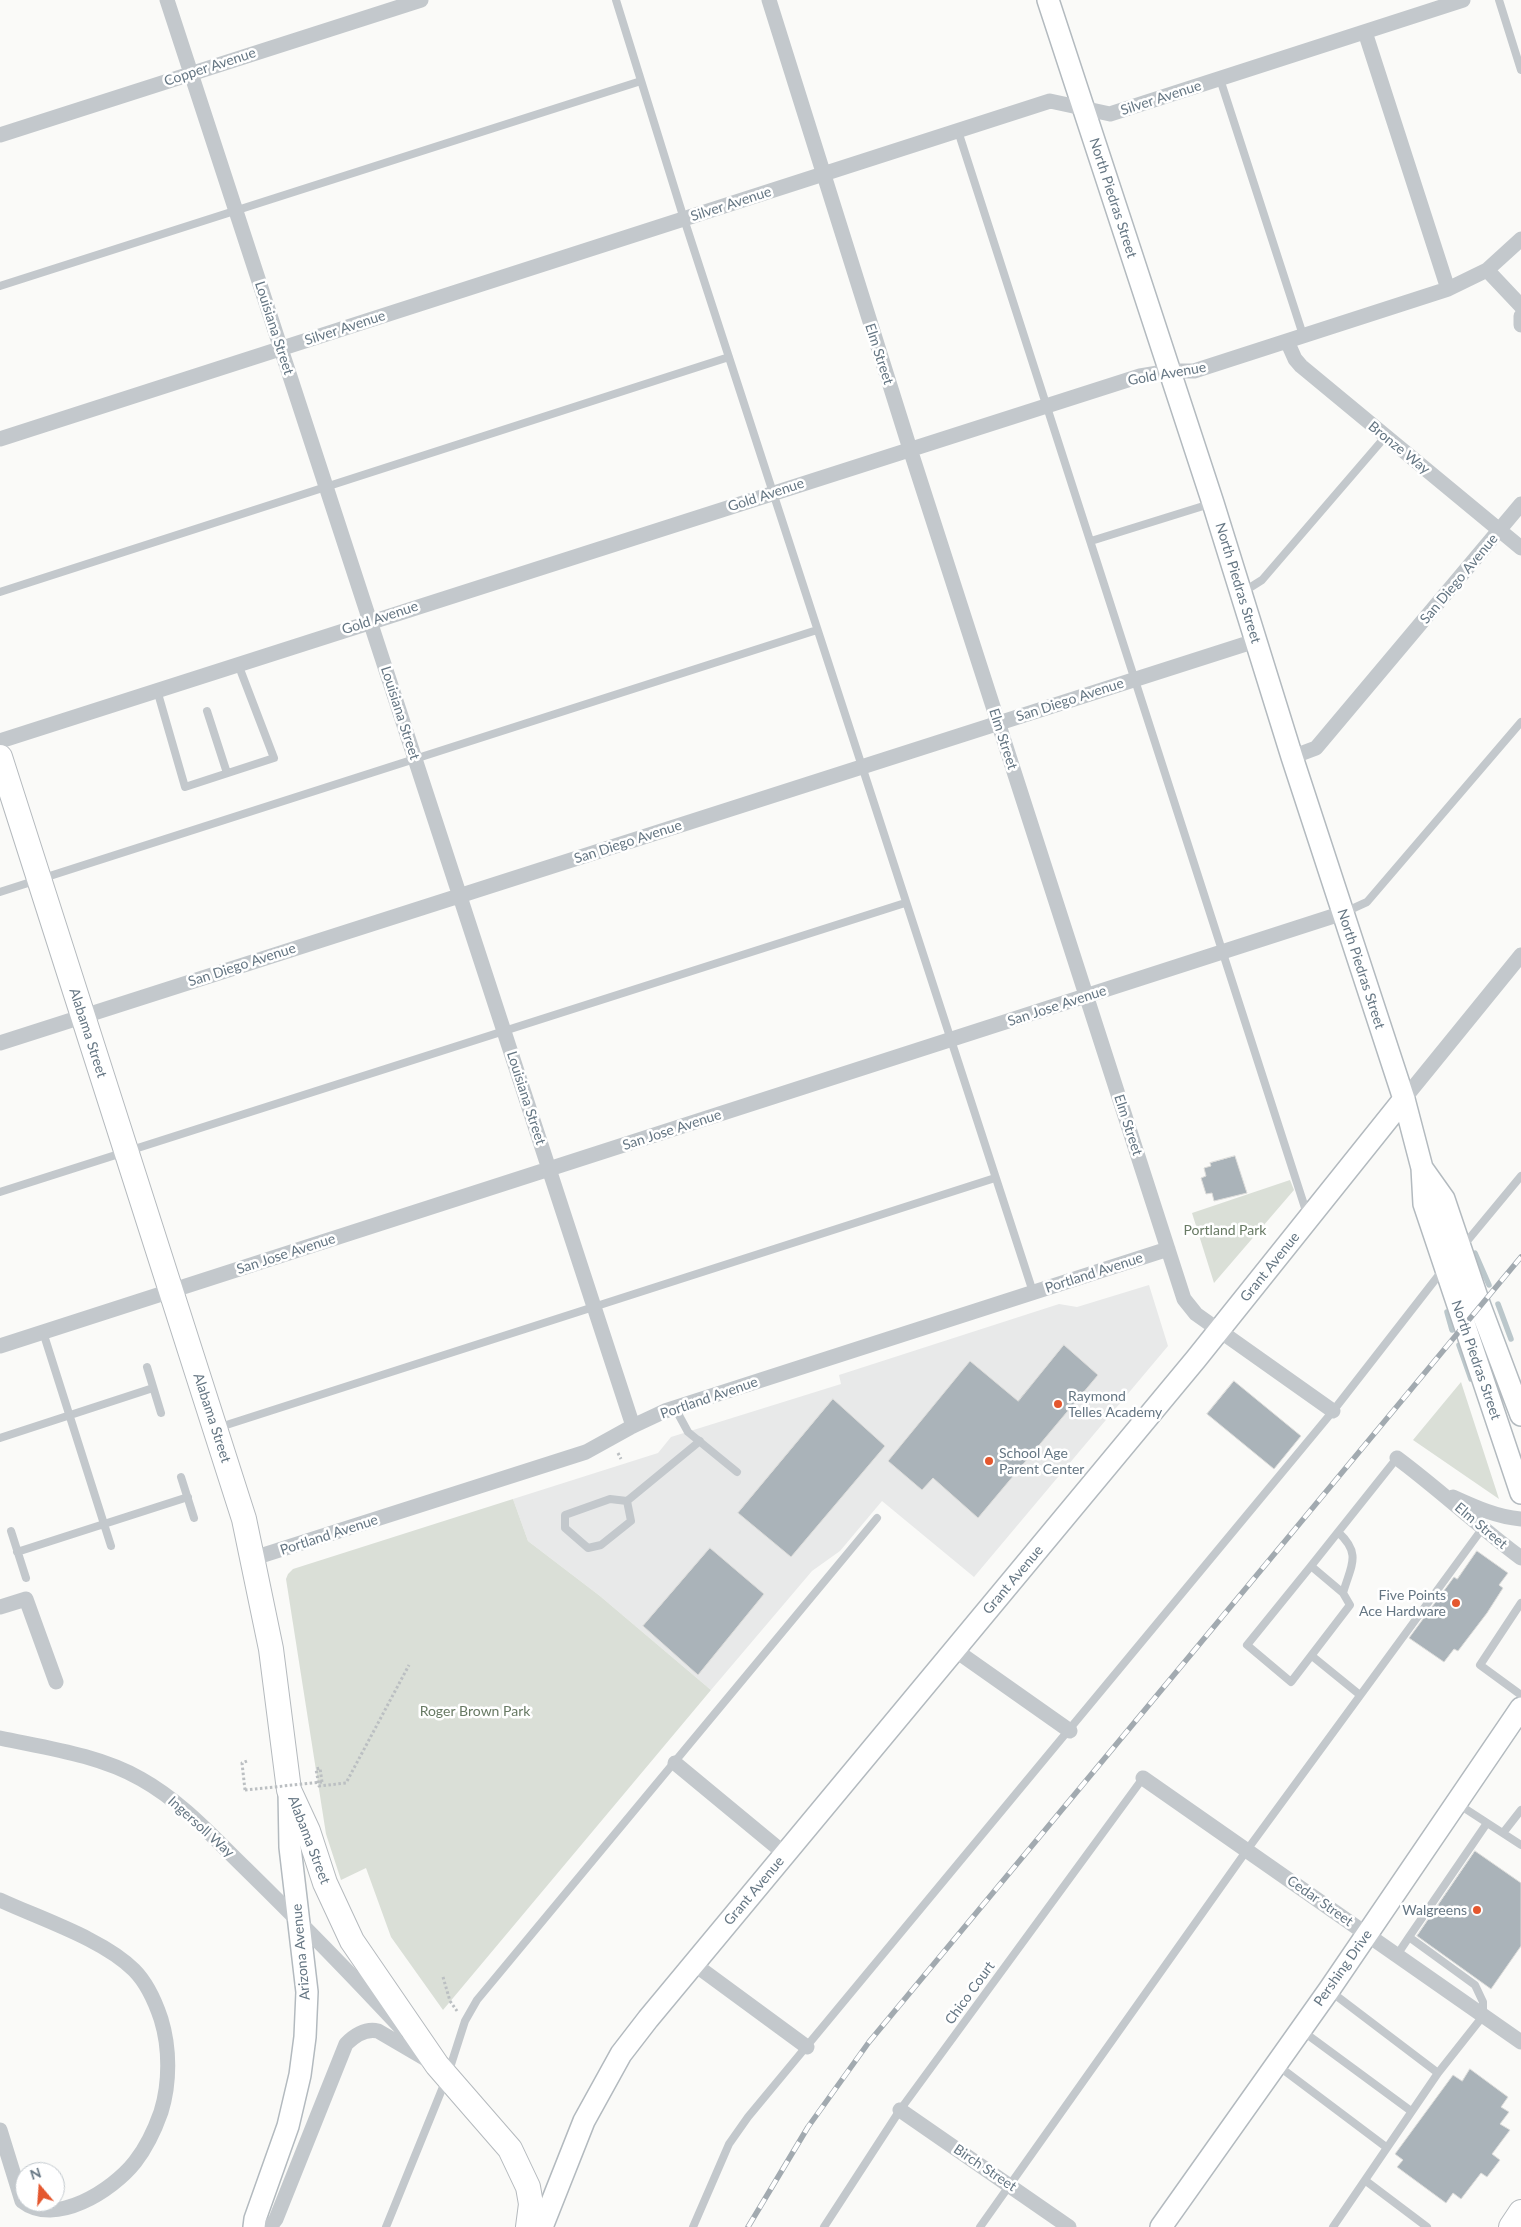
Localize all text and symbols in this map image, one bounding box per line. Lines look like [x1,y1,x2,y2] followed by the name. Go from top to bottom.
[162,44,258,90] street label: Copper Avenue
[1119,77,1203,119] street label: Silver Avenue
[1086,136,1140,260] street label: North Piedras Street
[689,183,773,225] street label: Silver Avenue
[251,279,297,377] street label: Louisiana Street
[303,307,387,349] street label: Silver Avenue
[861,321,897,387] street label: Elm Street
[1127,359,1207,389] street label: Gold Avenue
[1365,418,1433,478] street label: Bronze Way
[726,475,806,515] street label: Gold Avenue
[1212,521,1264,645] street label: North Piedras Street
[1417,531,1501,627] street label: San Diego Avenue
[340,598,420,638] street label: Gold Avenue
[377,664,423,762] street label: Louisiana Street
[1014,675,1126,725] street label: San Diego Avenue
[985,706,1021,772] street label: Elm Street
[572,817,684,867] street label: San Diego Avenue
[1334,907,1388,1031] street label: North Piedras Street
[186,940,298,990] street label: San Diego Avenue
[1006,982,1108,1030] street label: San Jose Avenue
[66,986,110,1080] street label: Alabama Street
[503,1049,549,1147] street label: Louisiana Street
[1110,1092,1146,1158] street label: Elm Street
[621,1106,723,1154] street label: San Jose Avenue
[1184,1222,1266,1238] park label: Portland Park
[1237,1229,1303,1305] street label: Grant Avenue
[235,1230,337,1278] street label: San Jose Avenue
[1043,1249,1145,1297] street label: Portland Avenue
[1448,1298,1504,1422] street label: North Piedras Street
[190,1371,234,1465] street label: Alabama Street
[658,1373,760,1423] street label: Portland Avenue
[1068,1388,1162,1420] place label: Raymond Telles Academy
[1052,1398,1064,1410] marker: Raymond Telles Academy
[999,1445,1084,1478] place label: School Age Parent Center
[983,1455,995,1467] marker: School Age Parent Center
[1451,1499,1511,1553] street label: Elm Street
[278,1511,380,1559] street label: Portland Avenue
[979,1542,1047,1618] street label: Grant Avenue
[1359,1587,1446,1620] place label: Five Points Ace Hardware
[1450,1597,1462,1609] marker: Five Points Ace Hardware
[420,1703,530,1719] park label: Roger Brown Park
[164,1793,238,1861] street label: Ingersoll Way
[284,1793,334,1887] street label: Alabama Street
[720,1853,788,1929] street label: Grant Avenue
[1284,1872,1356,1930] street label: Cedar Street
[1402,1902,1467,1918] place label: Walgreens
[288,1903,314,2001] street label: Arizona Avenue
[1471,1904,1483,1916] marker: Walgreens
[1310,1926,1376,2010] street label: Pershing Drive
[942,1958,998,2028] street label: Chico Court
[950,2141,1020,2195] street label: Birch Street
[15,2162,65,2212] north arrow
[28,2163,43,2183] text: N

